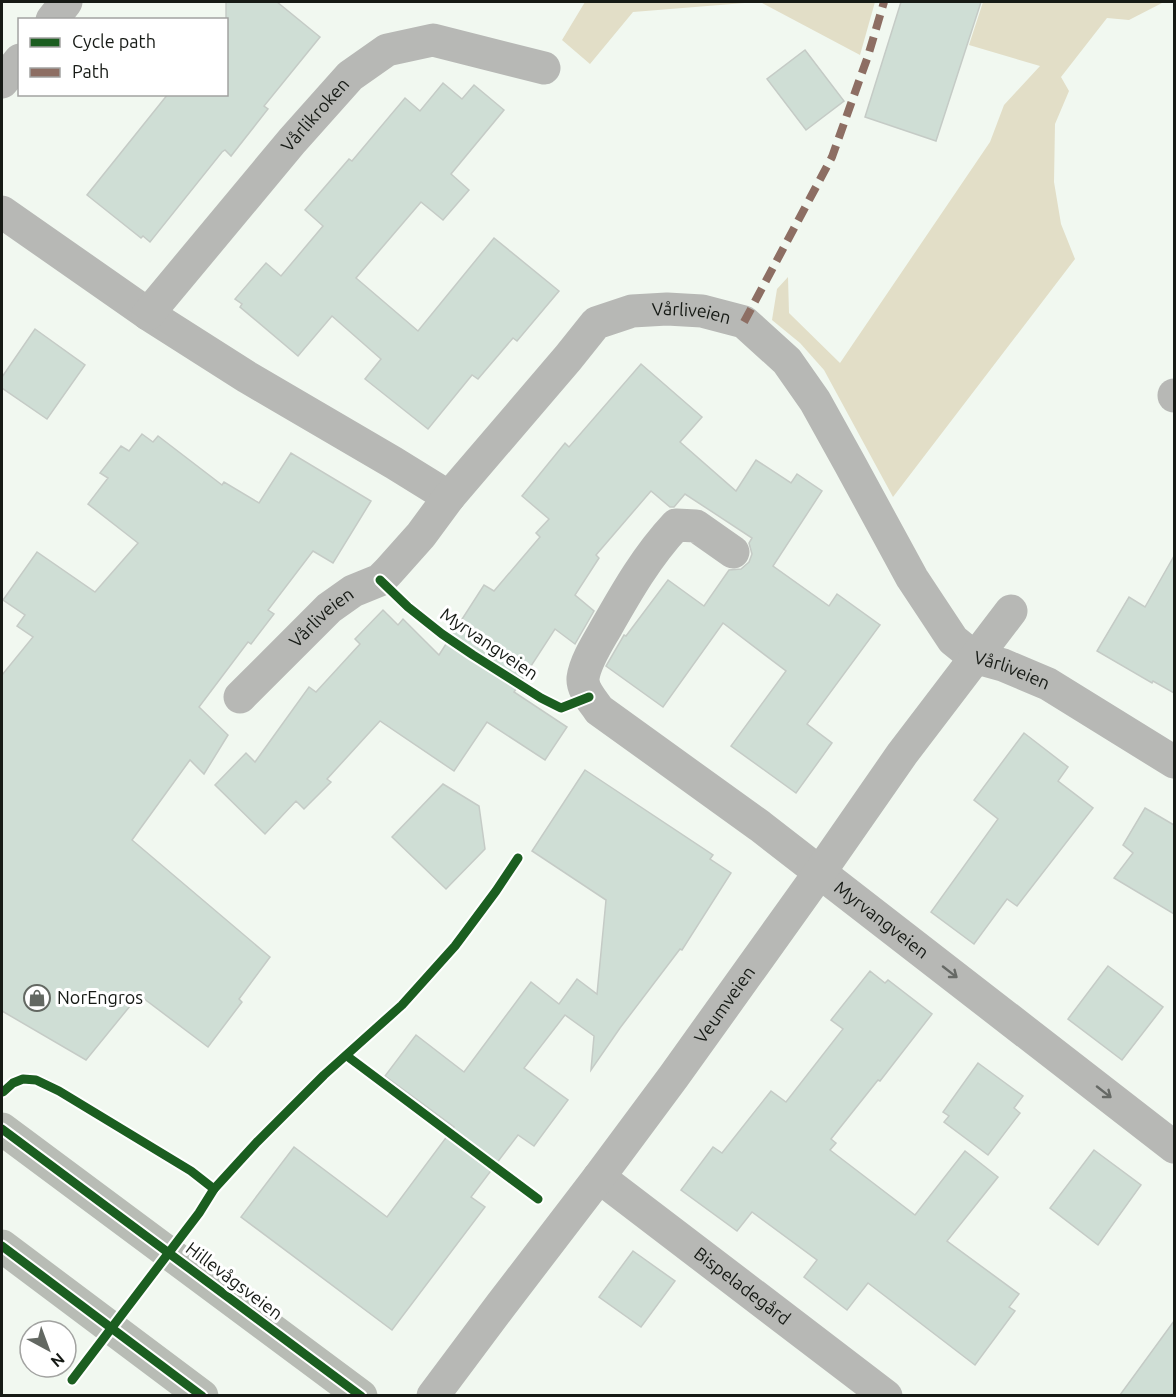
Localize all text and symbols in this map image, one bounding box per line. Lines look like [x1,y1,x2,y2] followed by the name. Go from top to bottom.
[18,18,228,96] legend
[72,31,156,51] text: Cycle path
[72,61,109,81] text: Path
[277,73,353,155] street label: Vårlikroken
[651,298,733,327] street label: Vårliveien
[285,583,357,651] street label: Vårliveien
[437,603,542,683] street label: Myrvangveien
[972,646,1053,693] street label: Vårliveien
[831,877,933,962] street label: Myrvangveien
[690,962,758,1047] street label: Veumveien
[941,966,957,979] one-way arrow
[22,983,52,1013] shop icon: NorEngros
[57,987,143,1007] place label: NorEngros
[1095,1085,1111,1098] one-way arrow
[182,1237,287,1323] street label: Hillevågsveien
[691,1242,795,1328] street label: Bispeladegård
[18,1319,78,1379] north arrow
[47,1350,68,1371] text: N

